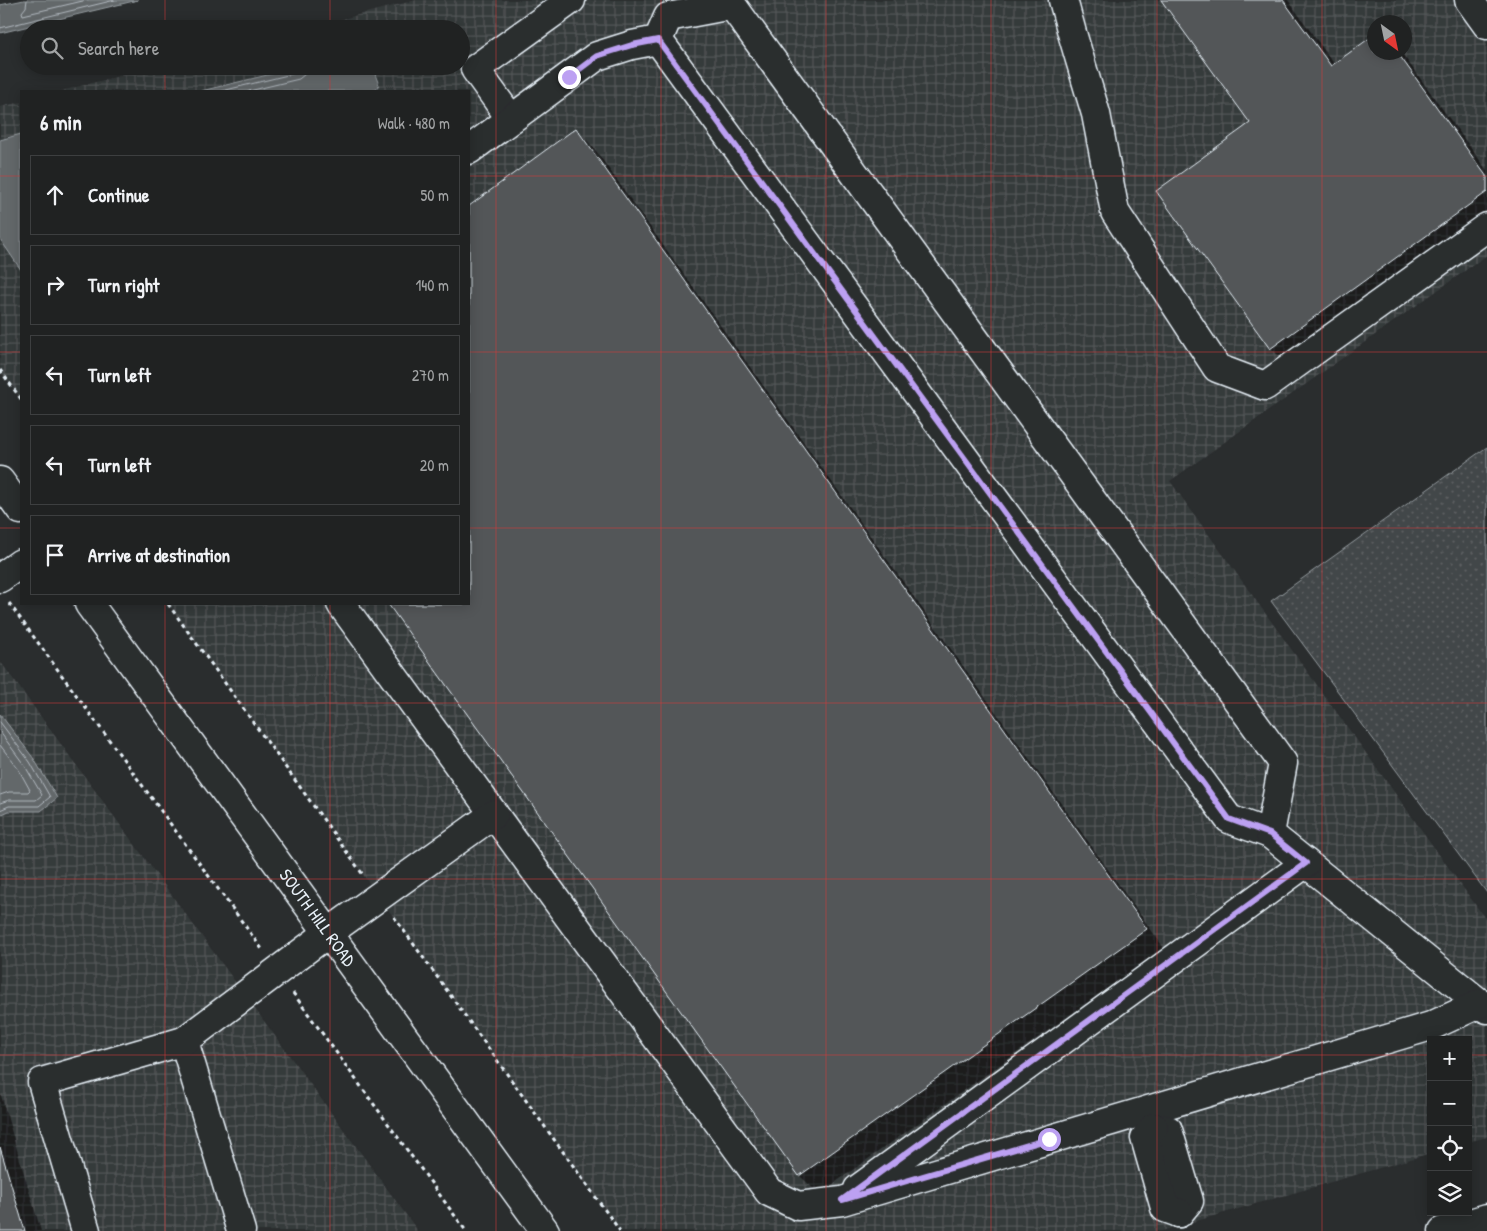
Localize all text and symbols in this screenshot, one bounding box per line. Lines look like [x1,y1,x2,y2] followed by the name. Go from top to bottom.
[1367,15,1412,60] north arrow
[20,20,470,75] search box
[38,34,66,62] icon: search
[78,35,159,61] text: Search here
[558,66,581,89] route end
[40,108,82,137] text: 6 min
[378,112,450,134] text: Walk · 480 m
[41,181,69,209] icon: ahead
[88,182,149,208] text: Continue
[421,184,449,206] text: 50 m
[41,271,69,299] icon: right
[88,272,159,298] text: Turn right
[415,274,449,296] text: 140 m
[41,361,69,389] icon: left
[88,362,151,388] text: Turn left
[412,364,449,386] text: 270 m
[41,451,69,479] icon: left
[88,452,151,478] text: Turn left
[420,454,449,476] text: 20 m
[41,541,69,569] icon: arrive
[88,542,230,568] text: Arrive at destination
[274,864,362,972] street label: SOUTH HILL ROAD
[1427,1036,1472,1216] map controls
[1427,1036,1472,1081] button: +
[1427,1081,1472,1126] button: −
[1427,1126,1472,1171] button: locate
[1038,1128,1061,1151] route start
[1427,1171,1472,1216] button: layers

